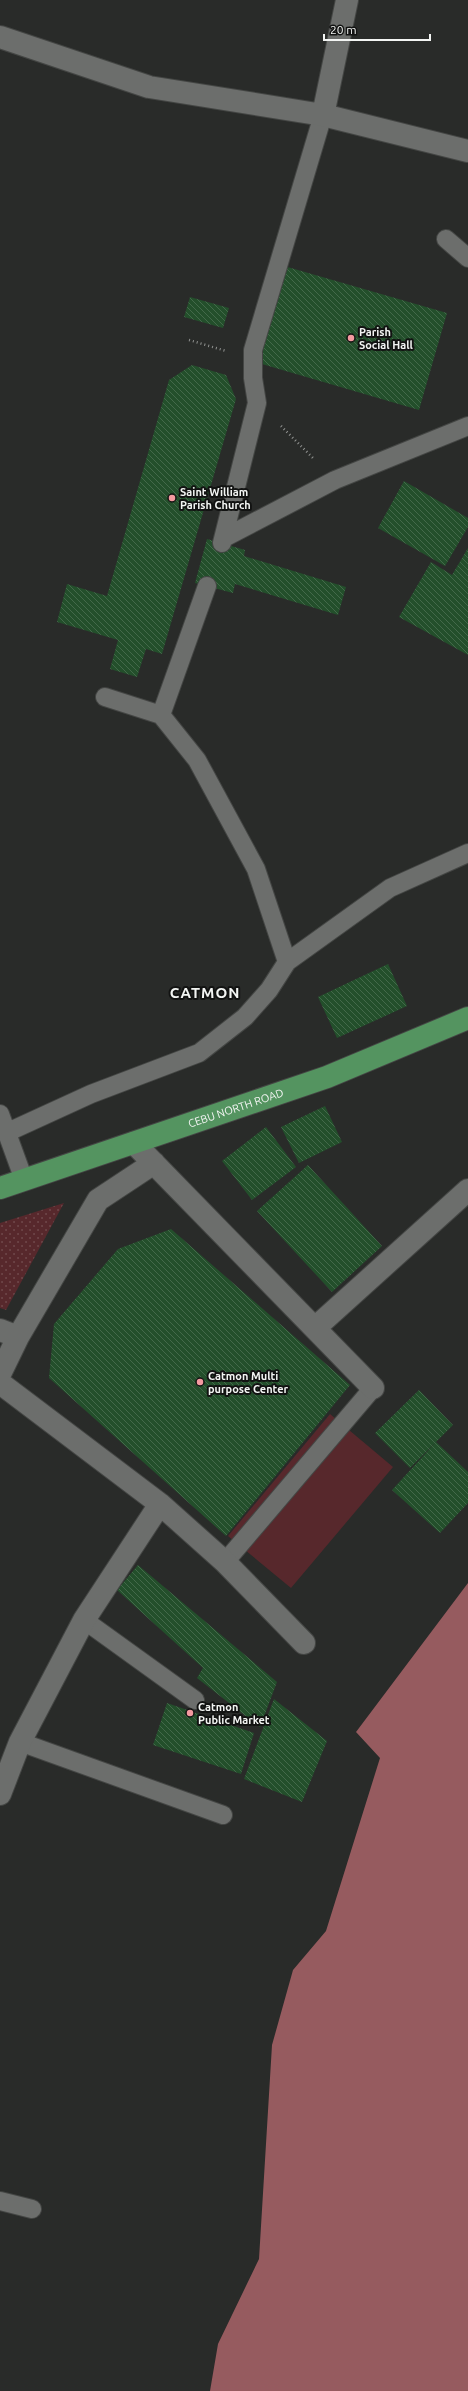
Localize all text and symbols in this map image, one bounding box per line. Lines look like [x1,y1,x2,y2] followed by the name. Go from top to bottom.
[324,16,430,42] scale bar
[330,23,357,36] text: 20 m
[359,326,414,351] place label: Parish Social Hall
[346,333,356,343] marker: Parish Social Hall
[180,486,251,511] place label: Saint William Parish Church
[167,493,177,503] marker: Saint William Parish Church
[170,984,240,1001] district label: CATMON
[187,1086,285,1130] street label: CEBU NORTH ROAD
[208,1370,288,1395] place label: Catmon Multi purpose Center
[195,1377,205,1387] marker: Catmon Multi purpose Center
[198,1701,270,1726] place label: Catmon Public Market
[185,1708,195,1718] marker: Catmon Public Market

